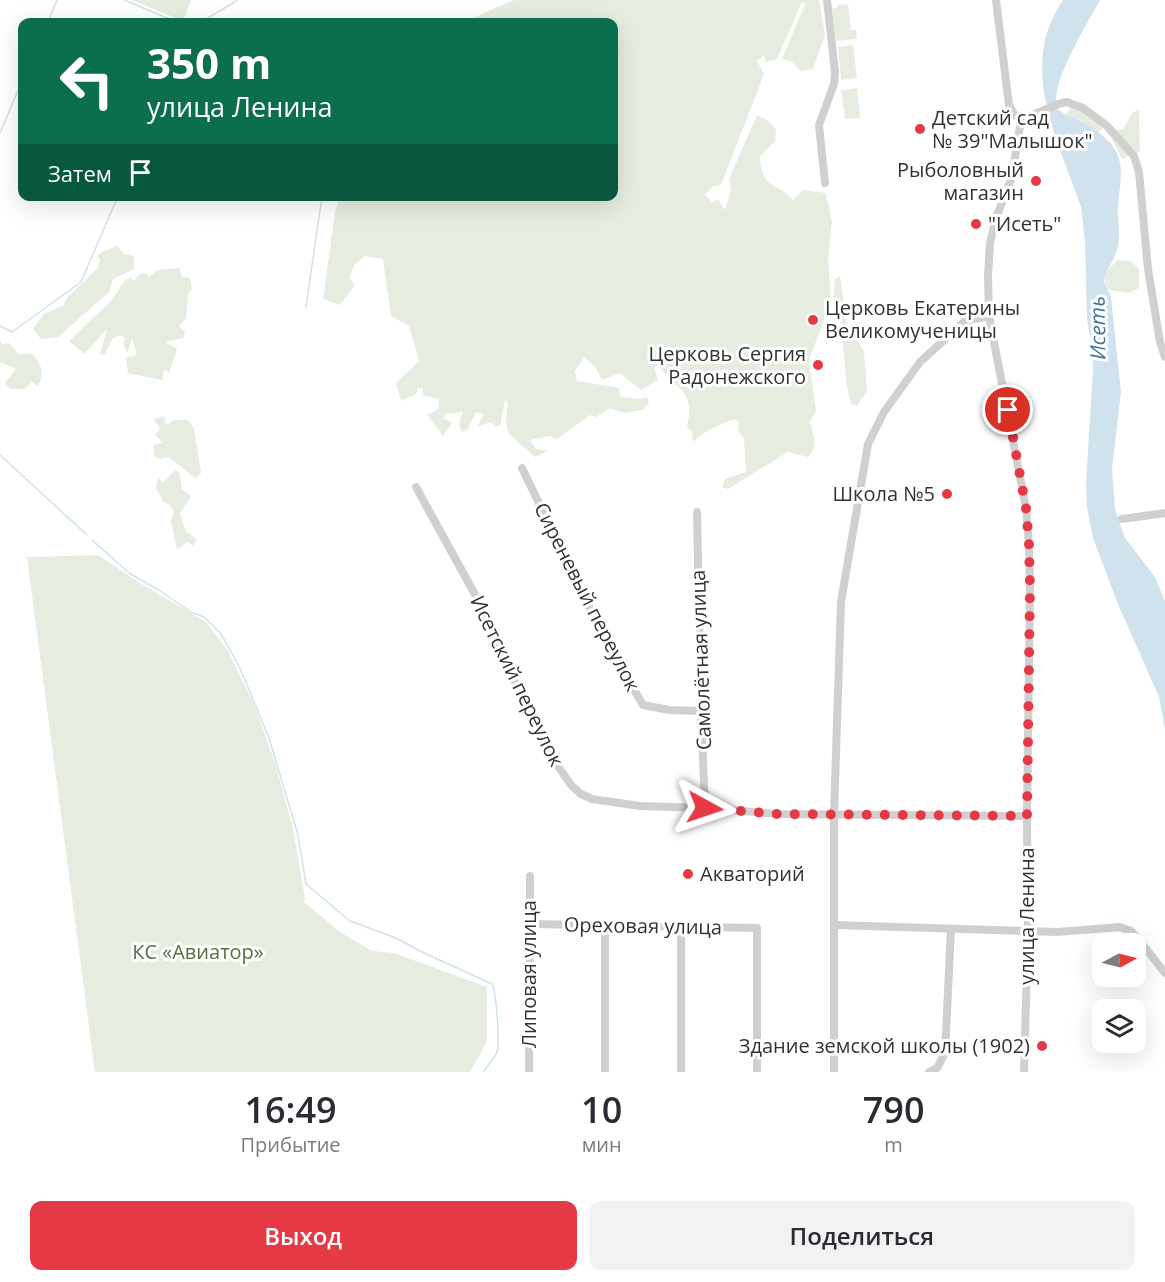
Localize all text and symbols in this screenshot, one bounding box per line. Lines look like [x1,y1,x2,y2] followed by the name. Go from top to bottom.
[147,34,271,91] text: 350 m
[48,42,126,120] icon: left
[147,88,333,125] text: улица Ленина
[932,104,1092,154] place label: Детский сад № 39"Малышок"
[913,122,927,136] marker: Детский сад № 39"Малышок"
[124,156,157,189] icon: arrive
[897,156,1024,206] place label: Рыболовный магазин
[48,158,112,188] text: Затем
[1029,174,1043,188] marker: Рыболовный магазин
[988,210,1061,237] place label: "Исеть"
[969,217,983,231] marker: "Исеть"
[825,294,1020,344] place label: Церковь Екатерины Великомученицы
[1082,296,1112,360] water label: Исеть
[806,313,820,327] marker: Церковь Екатерины Великомученицы
[648,340,806,390] place label: Церковь Сергия Радонежского
[811,358,825,372] marker: Церковь Сергия Радонежского
[982,384,1033,435] pin
[991,393,1024,426] icon: arrive
[832,480,935,507] place label: Школа №5
[940,487,954,501] marker: Школа №5
[528,498,647,696] street label: Сиреневый переулок
[684,569,717,751] street label: Самолётная улица
[464,591,571,771] street label: Исетский переулок
[673,776,737,840] position arrow
[1013,847,1040,985] street label: улица Ленина
[700,860,805,887] place label: Акваторий
[681,867,695,881] marker: Акваторий
[515,900,542,1048] street label: Липовая улица
[564,911,722,940] street label: Ореховая улица
[1092,933,1146,987] north arrow
[1092,933,1146,1053] map controls
[132,938,264,965] park label: КС «Авиатор»
[1092,999,1146,1053] button: layers
[739,1032,1030,1059] place label: Здание земской школы (1902)
[1035,1039,1049,1053] marker: Здание земской школы (1902)
[244,1085,337,1134] text: 16:49
[581,1085,622,1134] text: 10
[863,1085,924,1134] text: 790
[240,1131,341,1158] text: Прибытие
[582,1131,622,1158] text: мин
[884,1131,903,1158] text: m
[30,1201,577,1270] button: Выход
[589,1201,1135,1270] button: Поделиться

